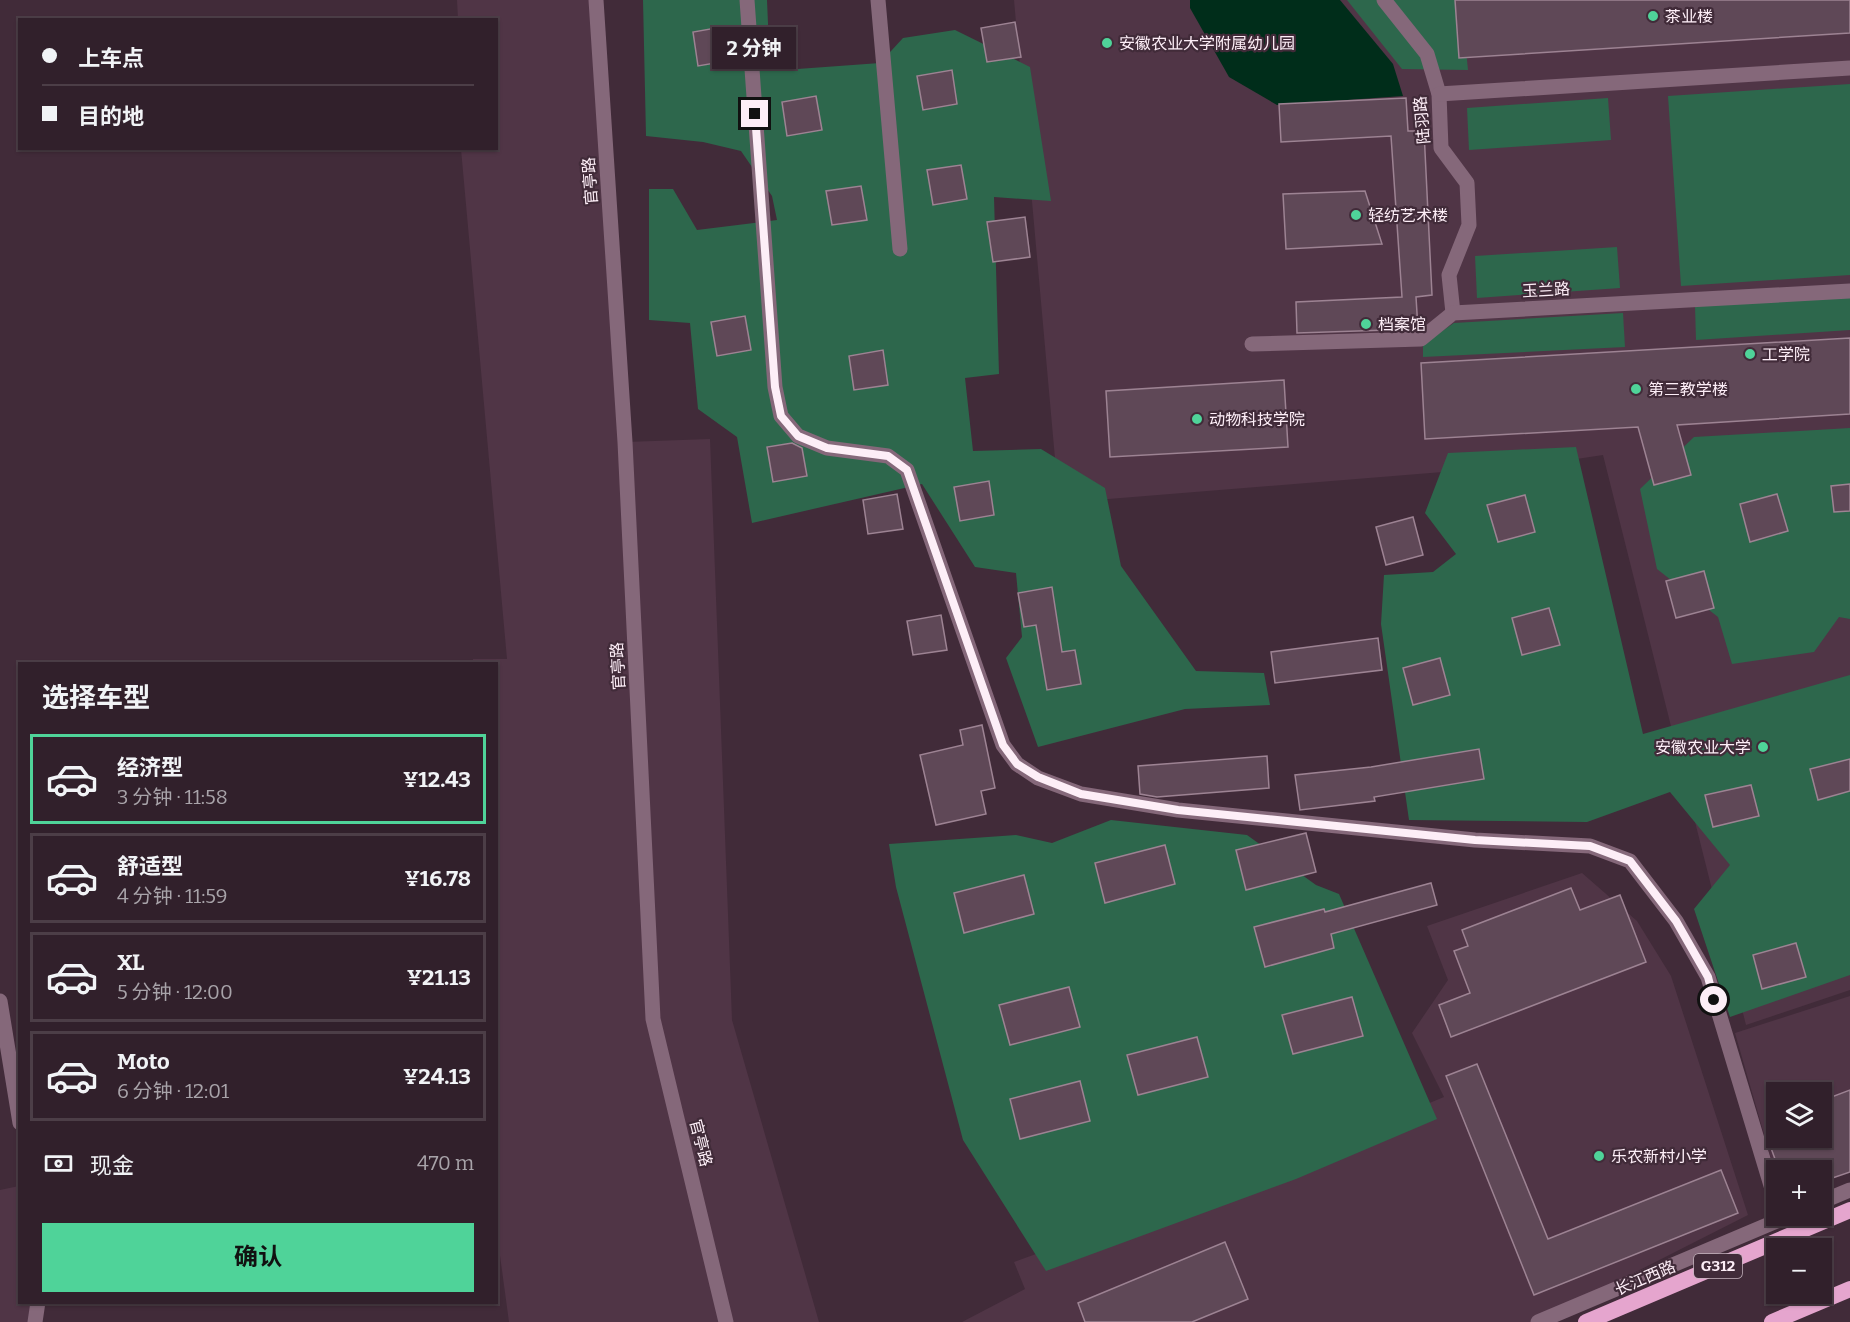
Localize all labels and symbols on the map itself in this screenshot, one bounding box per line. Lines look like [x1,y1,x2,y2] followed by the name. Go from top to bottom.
[1665,7,1713,26] place label: 茶业楼
[1646,9,1660,23] marker: 茶业楼
[713,27,797,69] callout: 2 分钟
[1119,34,1295,53] place label: 安徽农业大学附属幼儿园
[1100,36,1114,50] marker: 安徽农业大学附属幼儿园
[1410,95,1434,145] street label: 陆羽路
[741,100,768,127] route end
[579,156,601,206] street label: 官亭路
[1368,206,1448,225] place label: 轻纺艺术楼
[1349,208,1363,222] marker: 轻纺艺术楼
[1522,279,1570,301] street label: 玉兰路
[1378,315,1426,334] place label: 档案馆
[1359,317,1373,331] marker: 档案馆
[1762,345,1810,364] place label: 工学院
[1743,347,1757,361] marker: 工学院
[1648,380,1728,399] place label: 第三教学楼
[1629,382,1643,396] marker: 第三教学楼
[1209,410,1305,429] place label: 动物科技学院
[1190,412,1204,426] marker: 动物科技学院
[607,642,629,690] street label: 官亭路
[1655,738,1751,757] place label: 安徽农业大学
[1756,740,1770,754] marker: 安徽农业大学
[1700,986,1727,1013] route start
[686,1117,716,1169] street label: 官亭路
[1611,1147,1707,1166] place label: 乐农新村小学
[1592,1149,1606,1163] marker: 乐农新村小学
[1694,1254,1742,1278] road number: G312
[1612,1257,1678,1299] street label: 长江西路

